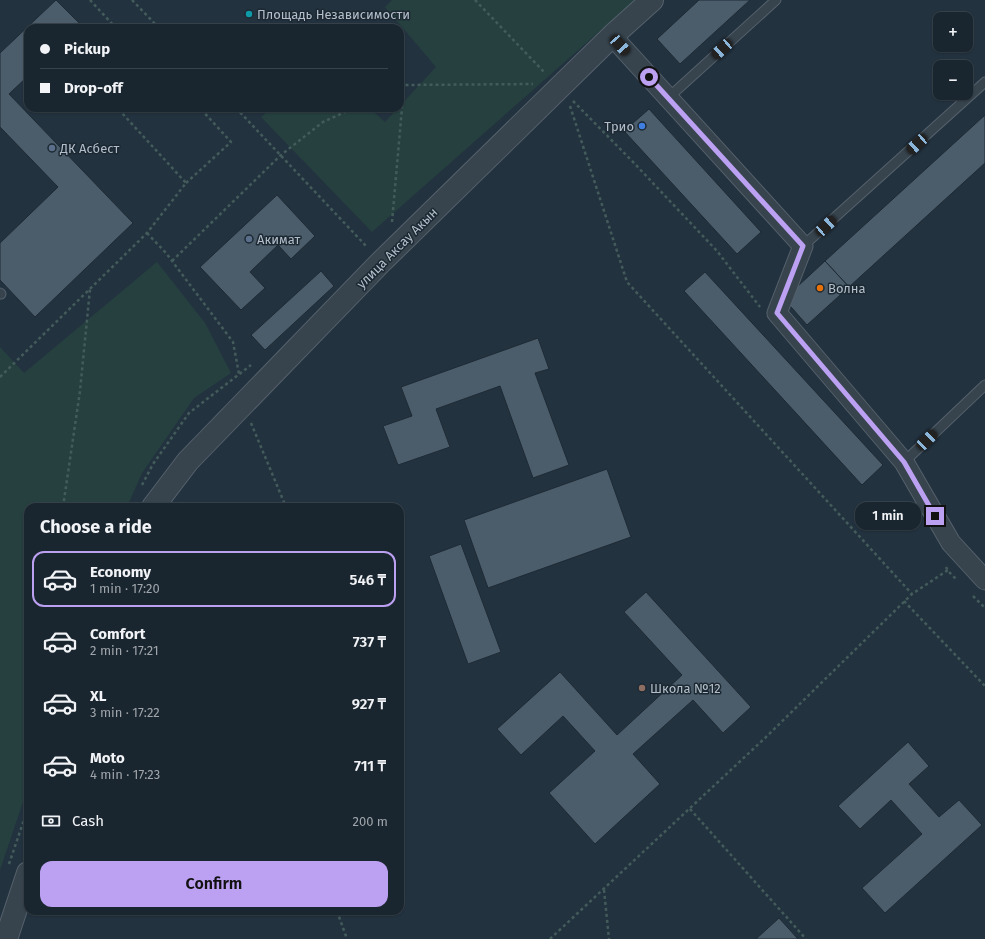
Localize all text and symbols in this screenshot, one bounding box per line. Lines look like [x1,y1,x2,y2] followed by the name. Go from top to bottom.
[257,7,410,22] place label: Площадь Независимости
[244,9,254,19] marker: Площадь Независимости
[933,12,973,100] map controls
[933,12,973,52] button: +
[608,32,632,58] car
[709,37,735,61] car
[64,40,110,58] text: Pickup
[933,60,973,100] button: −
[640,68,658,86] route start
[64,79,123,97] text: Drop-off
[604,119,634,134] place label: Трио
[637,121,647,131] marker: Трио
[904,132,930,156] car
[59,141,119,156] place label: ДК Асбест
[47,143,57,153] marker: ДК Асбест
[354,205,440,291] street label: улица Аксау Акын
[813,214,839,238] car
[257,232,301,247] place label: Акимат
[244,234,254,244] marker: Акимат
[828,281,866,296] place label: Волна
[815,283,825,293] marker: Волна
[914,427,940,453] car
[855,502,921,530] callout: 1 min
[926,507,944,525] route end
[872,508,904,523] text: 1 min
[40,516,152,538] text: Choose a ride
[42,561,78,597] icon: car
[90,563,151,581] text: Economy
[350,571,386,589] text: 546 ₸
[90,581,160,596] text: 1 min · 17:20
[42,623,78,659] icon: car
[90,625,146,643] text: Comfort
[353,633,386,651] text: 737 ₸
[90,643,159,658] text: 2 min · 17:21
[650,681,721,696] place label: Школа №12
[637,683,647,693] marker: Школа №12
[42,685,78,721] icon: car
[90,687,106,705] text: XL
[352,695,386,713] text: 927 ₸
[90,705,160,720] text: 3 min · 17:22
[42,747,78,783] icon: car
[90,749,125,767] text: Moto
[354,757,386,775] text: 711 ₸
[90,767,160,782] text: 4 min · 17:23
[40,810,62,832] icon: cash
[72,812,104,830] text: Cash
[352,814,388,829] text: 200 m
[40,861,388,907] button: Confirm

